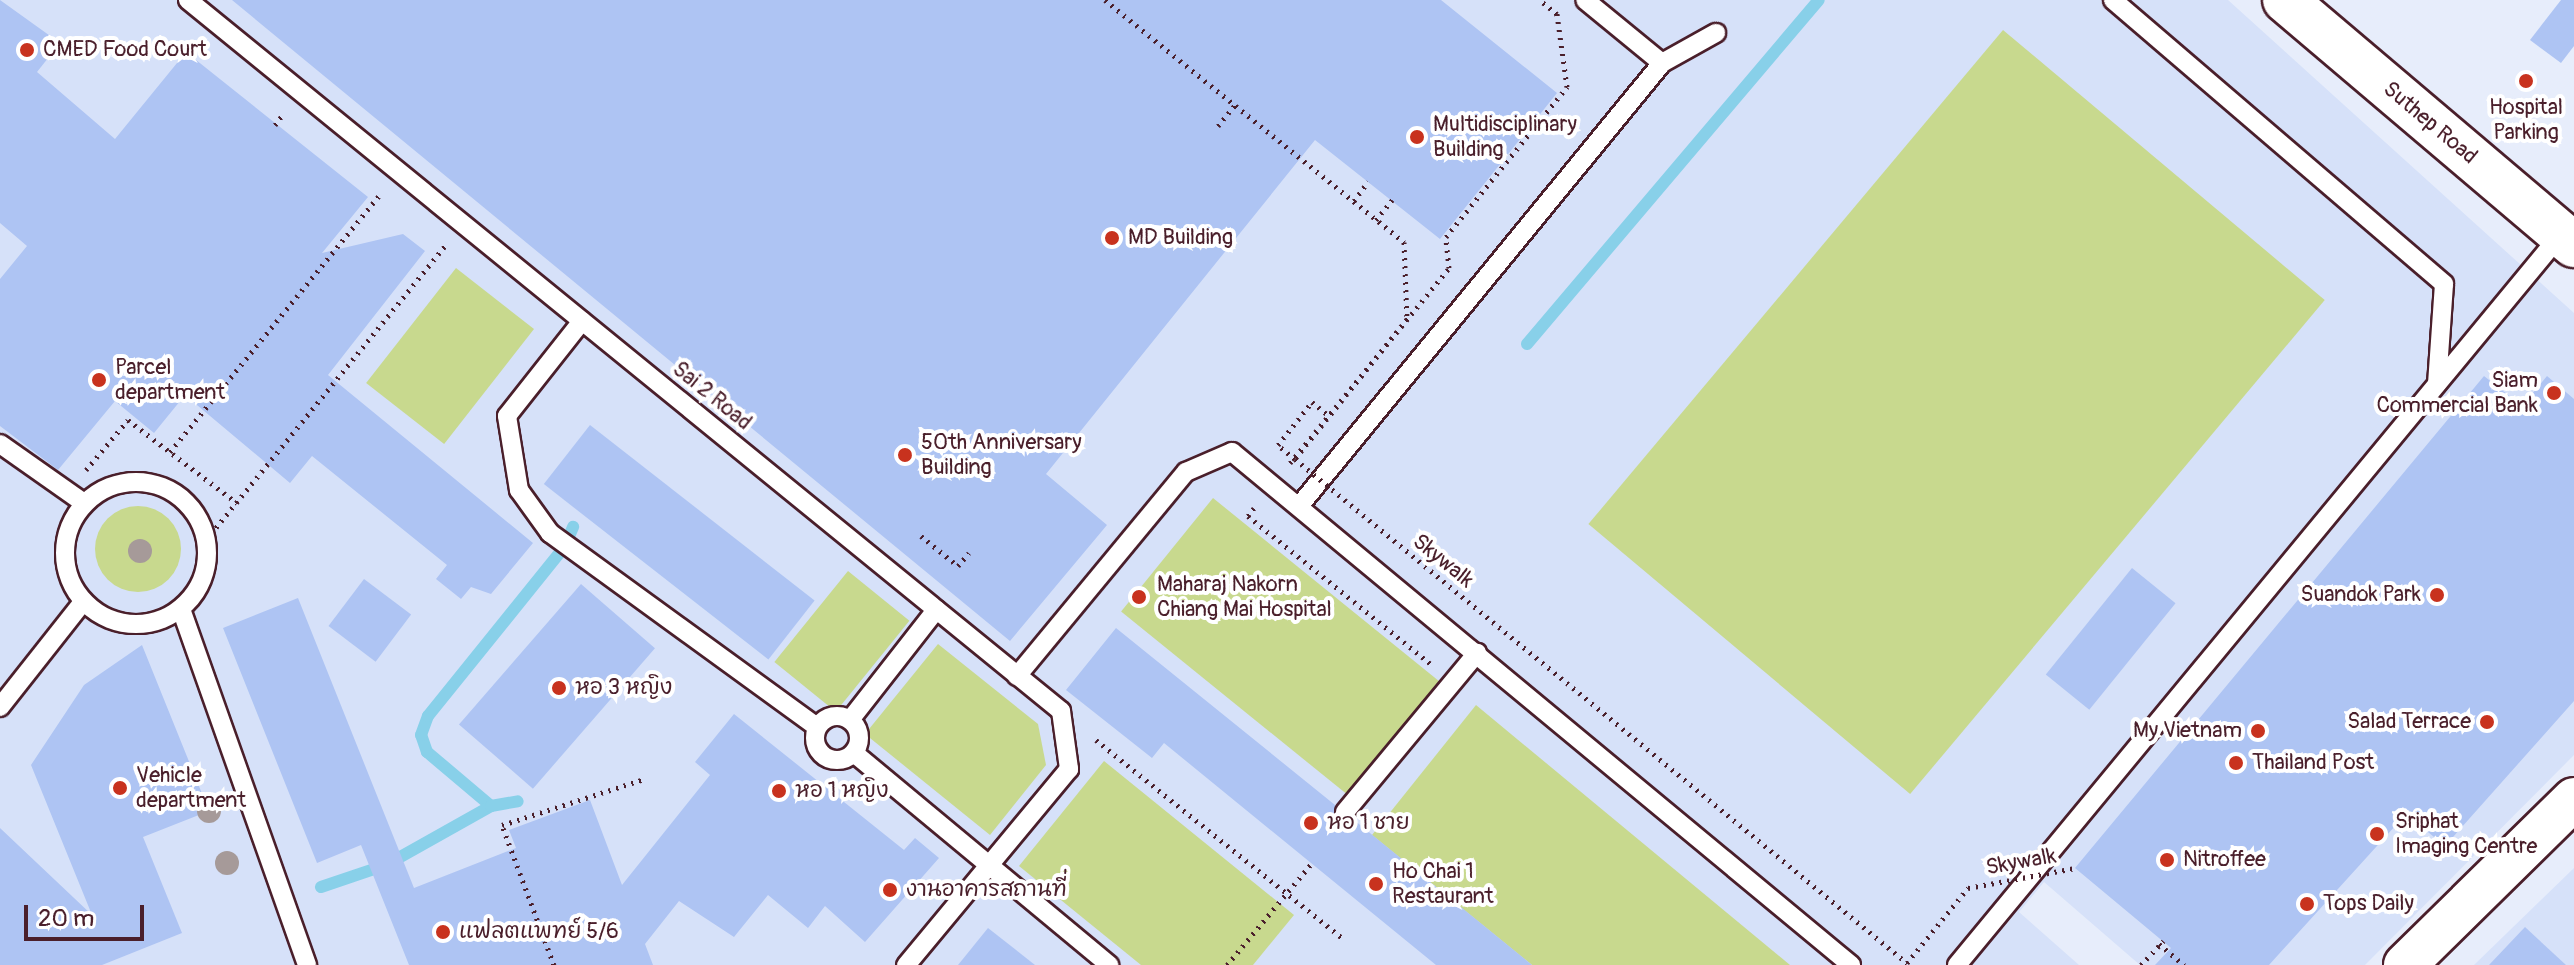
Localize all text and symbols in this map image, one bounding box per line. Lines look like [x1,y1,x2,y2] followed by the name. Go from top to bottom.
[43,37,207,63] place label: CMED Food Court
[18,41,36,59] marker: CMED Food Court
[2517,72,2535,90] marker: Hospital Parking
[2378,76,2482,170] street label: Suthep Road
[2489,94,2563,146] place label: Hospital Parking
[1433,111,1577,162] place label: Multidisciplinary Building
[1408,128,1426,146] marker: Multidisciplinary Building
[1128,225,1233,251] place label: MD Building
[1103,229,1121,247] marker: MD Building
[115,354,225,406] place label: Parcel department
[667,356,757,436] street label: Sai 2 Road
[2377,367,2538,418] place label: Siam Commercial Bank
[90,371,108,389] marker: Parcel department
[2545,384,2563,402] marker: Siam Commercial Bank
[921,429,1082,480] place label: 50th Anniversary Building
[896,446,914,464] marker: 50th Anniversary Building
[1407,528,1479,594] street label: Skywalk
[1157,571,1332,622] place label: Maharaj Nakorn Chiang Mai Hospital
[2300,582,2421,608] place label: Suandok Park
[1128,586,1150,608] marker: Maharaj Nakorn Chiang Mai Hospital
[2428,586,2446,604] marker: Suandok Park
[575,675,672,701] place label: หอ 3 หญิง
[550,679,568,697] marker: หอ 3 หญิง
[2347,709,2471,735] place label: Salad Terrace
[2478,713,2496,731] marker: Salad Terrace
[2133,718,2242,744] place label: My Vietnam
[2249,722,2267,740] marker: My Vietnam
[2252,750,2374,776] place label: Thailand Post
[2227,754,2245,772] marker: Thailand Post
[136,762,246,814] place label: Vehicle department
[795,778,889,804] place label: หอ 1 หญิง
[111,779,129,797] marker: Vehicle department
[770,782,788,800] marker: หอ 1 หญิง
[2395,808,2537,860] place label: Sriphat Imaging Centre
[1327,810,1410,836] place label: หอ 1 ชาย
[1302,814,1320,832] marker: หอ 1 ชาย
[2366,823,2388,845] marker: Sriphat Imaging Centre
[1984,843,2058,881] street label: Skywalk
[2183,847,2266,873] place label: Nitroffee
[2158,851,2176,869] marker: Nitroffee
[1392,858,1494,910] place label: Ho Chai 1 Restaurant
[1367,875,1385,893] marker: Ho Chai 1 Restaurant
[906,877,1067,903] place label: งานอาคารสถานที่
[881,881,899,899] marker: งานอาคารสถานที่
[28,889,148,939] scale bar
[2323,891,2414,917] place label: Tops Daily
[2298,895,2316,913] marker: Tops Daily
[38,904,94,933] text: 20 m
[459,919,619,945] place label: แฟลตแพทย์ 5/6
[434,923,452,941] marker: แฟลตแพทย์ 5/6

